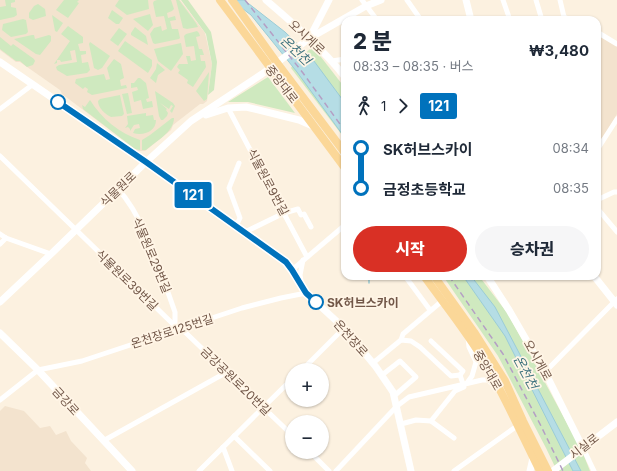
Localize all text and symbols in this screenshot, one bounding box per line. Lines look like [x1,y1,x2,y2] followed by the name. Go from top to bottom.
[286,16,328,58] street label: 오시게로
[353,28,392,54] text: 2 분
[277,32,315,69] water label: 온천천
[529,41,589,60] text: ₩3,480
[353,58,474,74] text: 08:33 – 08:35 · 버스
[262,62,302,106] street label: 중앙대로
[50,94,66,110] unlabelled marker
[353,95,375,117] icon: walk
[392,95,414,117] icon: forward
[428,97,449,114] text: 121
[381,98,386,114] text: 1
[383,140,473,159] text: SK허브스카이
[553,140,589,156] text: 08:34
[244,146,292,218] street label: 식물원로9번길
[97,168,139,210] street label: 식물원로
[383,180,466,199] text: 금정초등학교
[553,180,589,196] text: 08:35
[170,182,216,208] line badge: 121
[183,186,203,203] text: 121
[129,215,175,295] street label: 식물원로29번길
[353,226,467,272] button: 시작
[475,226,589,272] button: 승차권
[93,246,161,314] street label: 식물원로39번길
[308,294,324,310] marker: SK허브스카이
[327,295,399,310] place label: SK허브스카이
[129,311,215,351] street label: 온천장로125번길
[331,317,371,359] street label: 온천장로
[521,337,555,383] street label: 오시게로
[198,344,274,418] street label: 금강공원로20번길
[470,347,506,393] street label: 중앙대로
[511,352,542,393] water label: 온천천
[285,363,329,459] map controls
[285,363,329,407] button: +
[49,384,83,418] street label: 금강로
[285,415,329,459] button: −
[566,430,602,462] street label: 시실로

